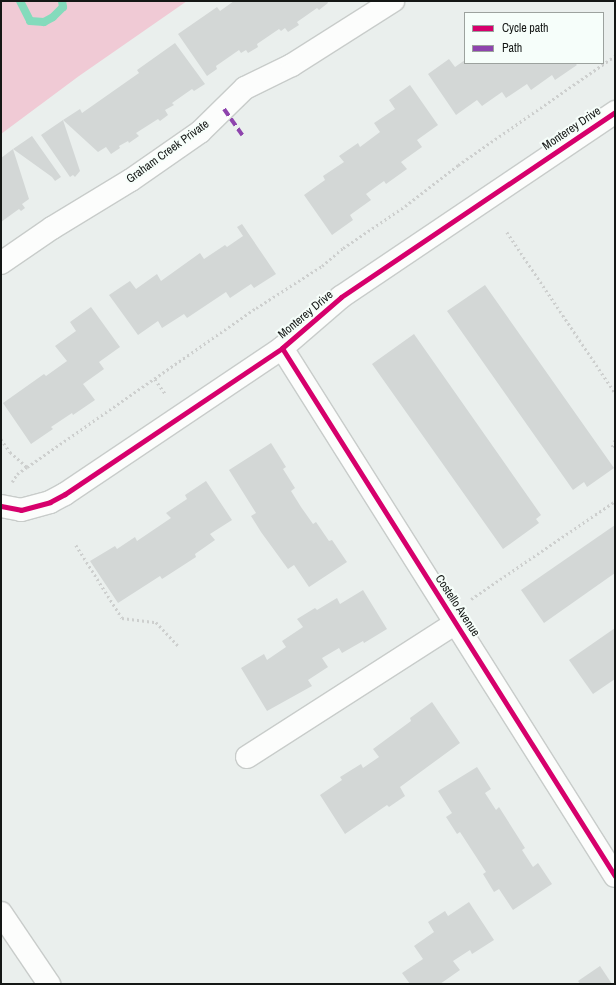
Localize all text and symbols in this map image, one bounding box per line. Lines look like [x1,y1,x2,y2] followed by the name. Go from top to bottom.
[464,12,604,64] legend
[502,20,549,36] text: Cycle path
[502,40,522,56] text: Path
[540,104,604,154] street label: Monterey Drive
[124,117,212,187] street label: Graham Creek Private
[276,288,336,342] street label: Monterey Drive
[431,572,483,640] street label: Costello Avenue

